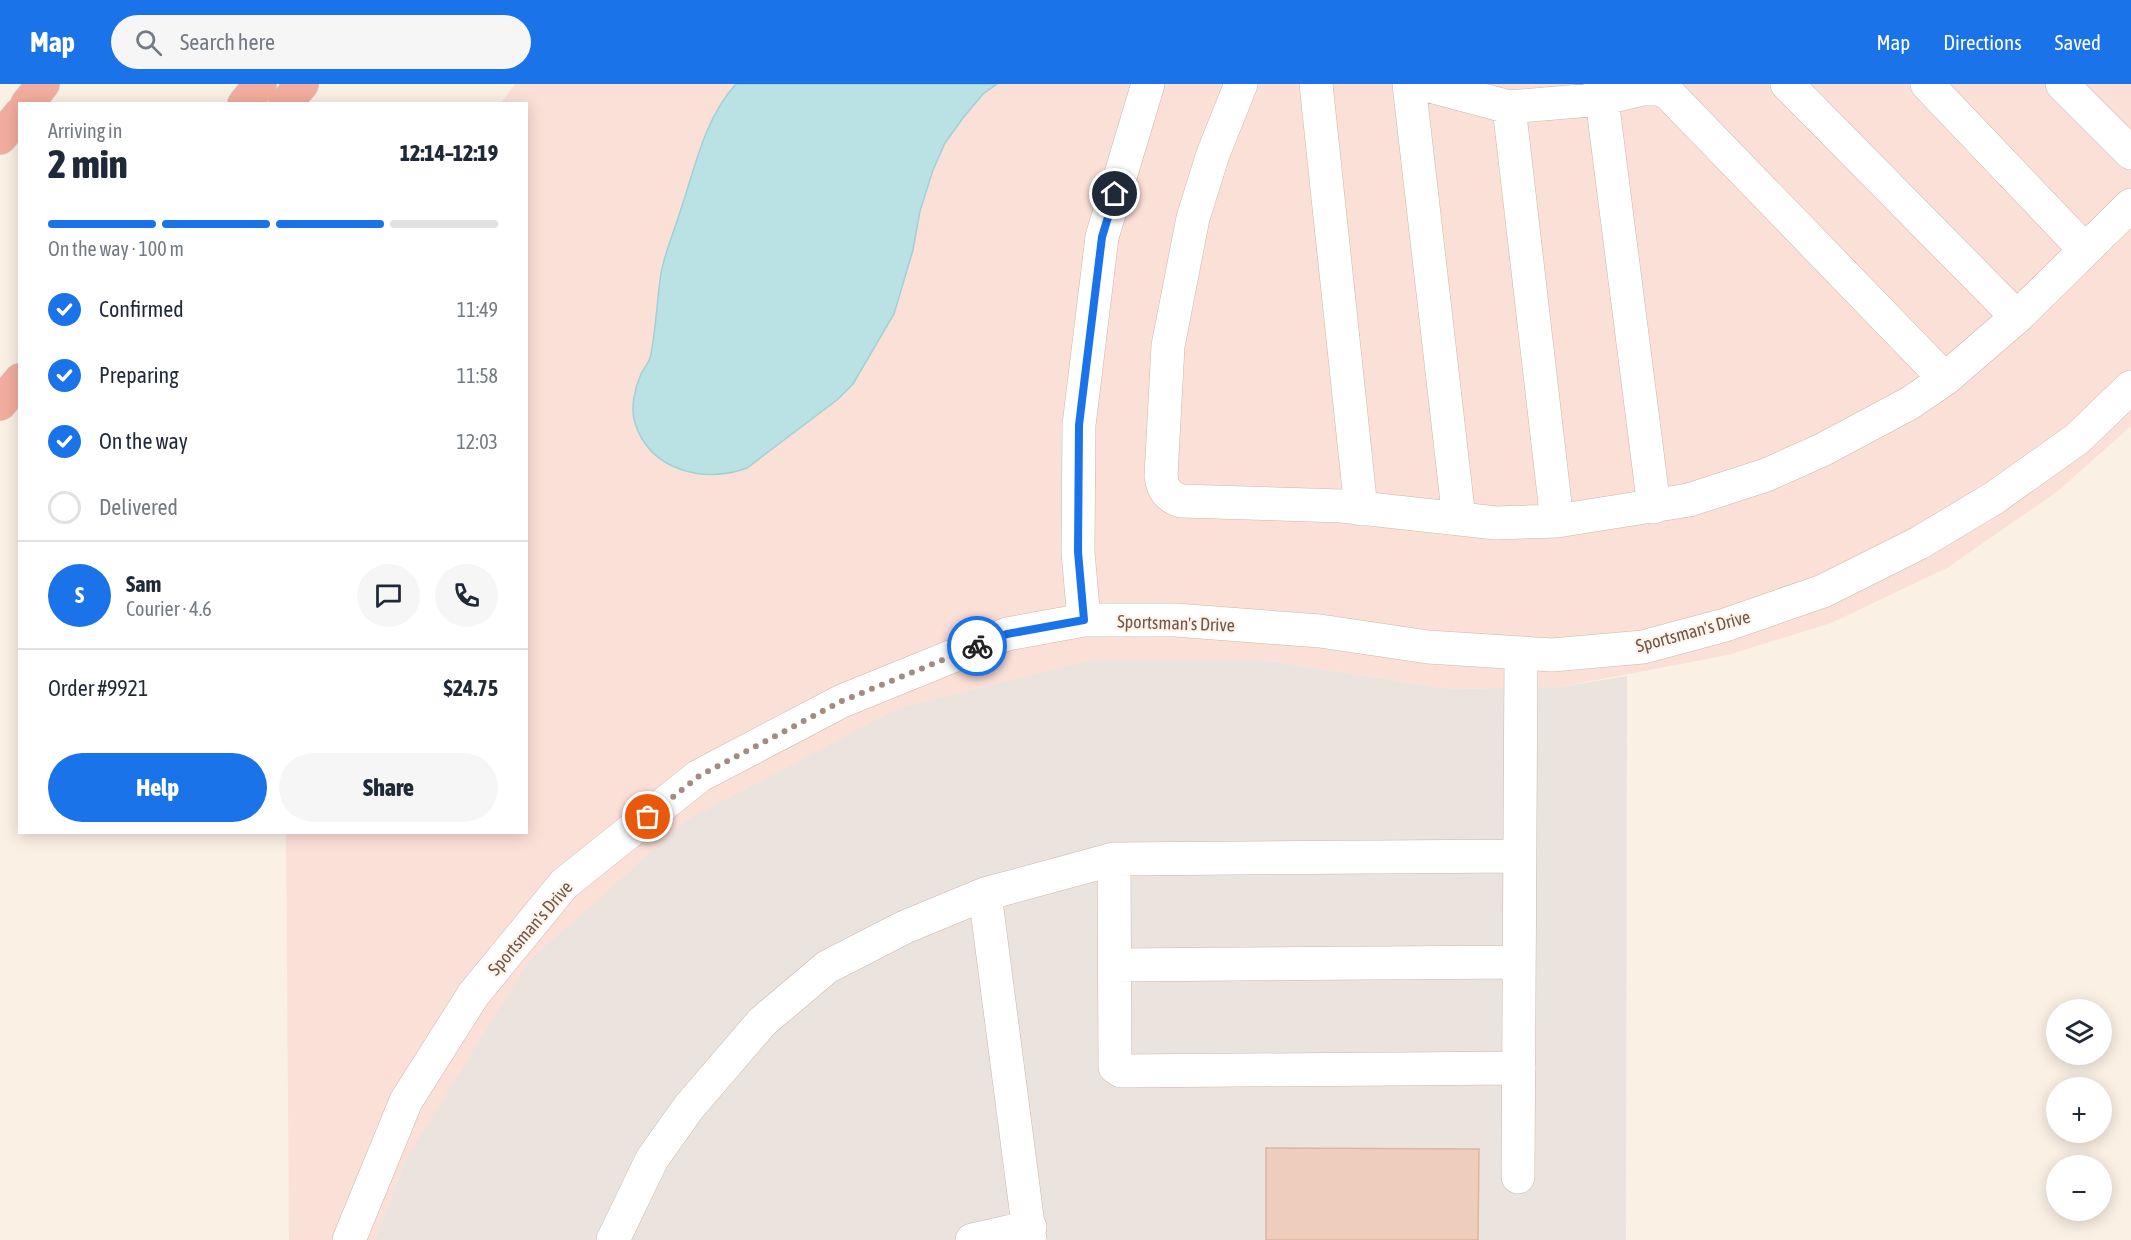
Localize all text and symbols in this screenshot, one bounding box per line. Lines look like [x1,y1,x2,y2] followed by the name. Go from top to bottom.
[111,15,531,69] search box
[30,26,75,58] text: Map
[132,26,165,59] icon: search
[180,29,275,55] text: Search here
[1876,30,1910,54] text: Map
[1943,30,2022,54] text: Directions
[2055,30,2101,54] text: Saved
[48,119,122,142] text: Arriving in
[400,140,498,166] text: 12:14–12:19
[48,142,128,186] text: 2 min
[1089,168,1140,219] pin
[1098,177,1131,210] icon: home
[48,237,184,260] text: On the way · 100 m
[48,293,81,326] icon: check
[99,296,184,322] text: Confirmed
[457,298,498,321] text: 11:49
[48,359,81,392] icon: check
[99,362,179,388] text: Preparing
[457,364,498,387] text: 11:58
[48,425,81,458] icon: check
[99,428,188,454] text: On the way
[456,430,498,453] text: 12:03
[99,494,178,520] text: Delivered
[357,564,420,627] button: chat
[435,564,498,627] button: phone
[126,571,161,597] text: Sam
[75,582,84,608] text: S
[126,597,212,620] text: Courier · 4.6
[1633,606,1753,656] street label: Sportsman's Drive
[1117,610,1235,636] street label: Sportsman's Drive
[947,616,1007,676] courier
[961,630,994,663] icon: bike
[48,675,148,701] text: Order #9921
[443,675,498,701] text: $24.75
[48,753,267,822] button: Help
[279,753,498,822] button: Share
[622,791,673,842] pin
[631,800,664,833] icon: bag
[483,877,577,979] street label: Sportsman's Drive
[2046,999,2112,1221] map controls
[2046,999,2112,1065] button: layers
[2046,1077,2112,1143] button: +
[2046,1155,2112,1221] button: −

